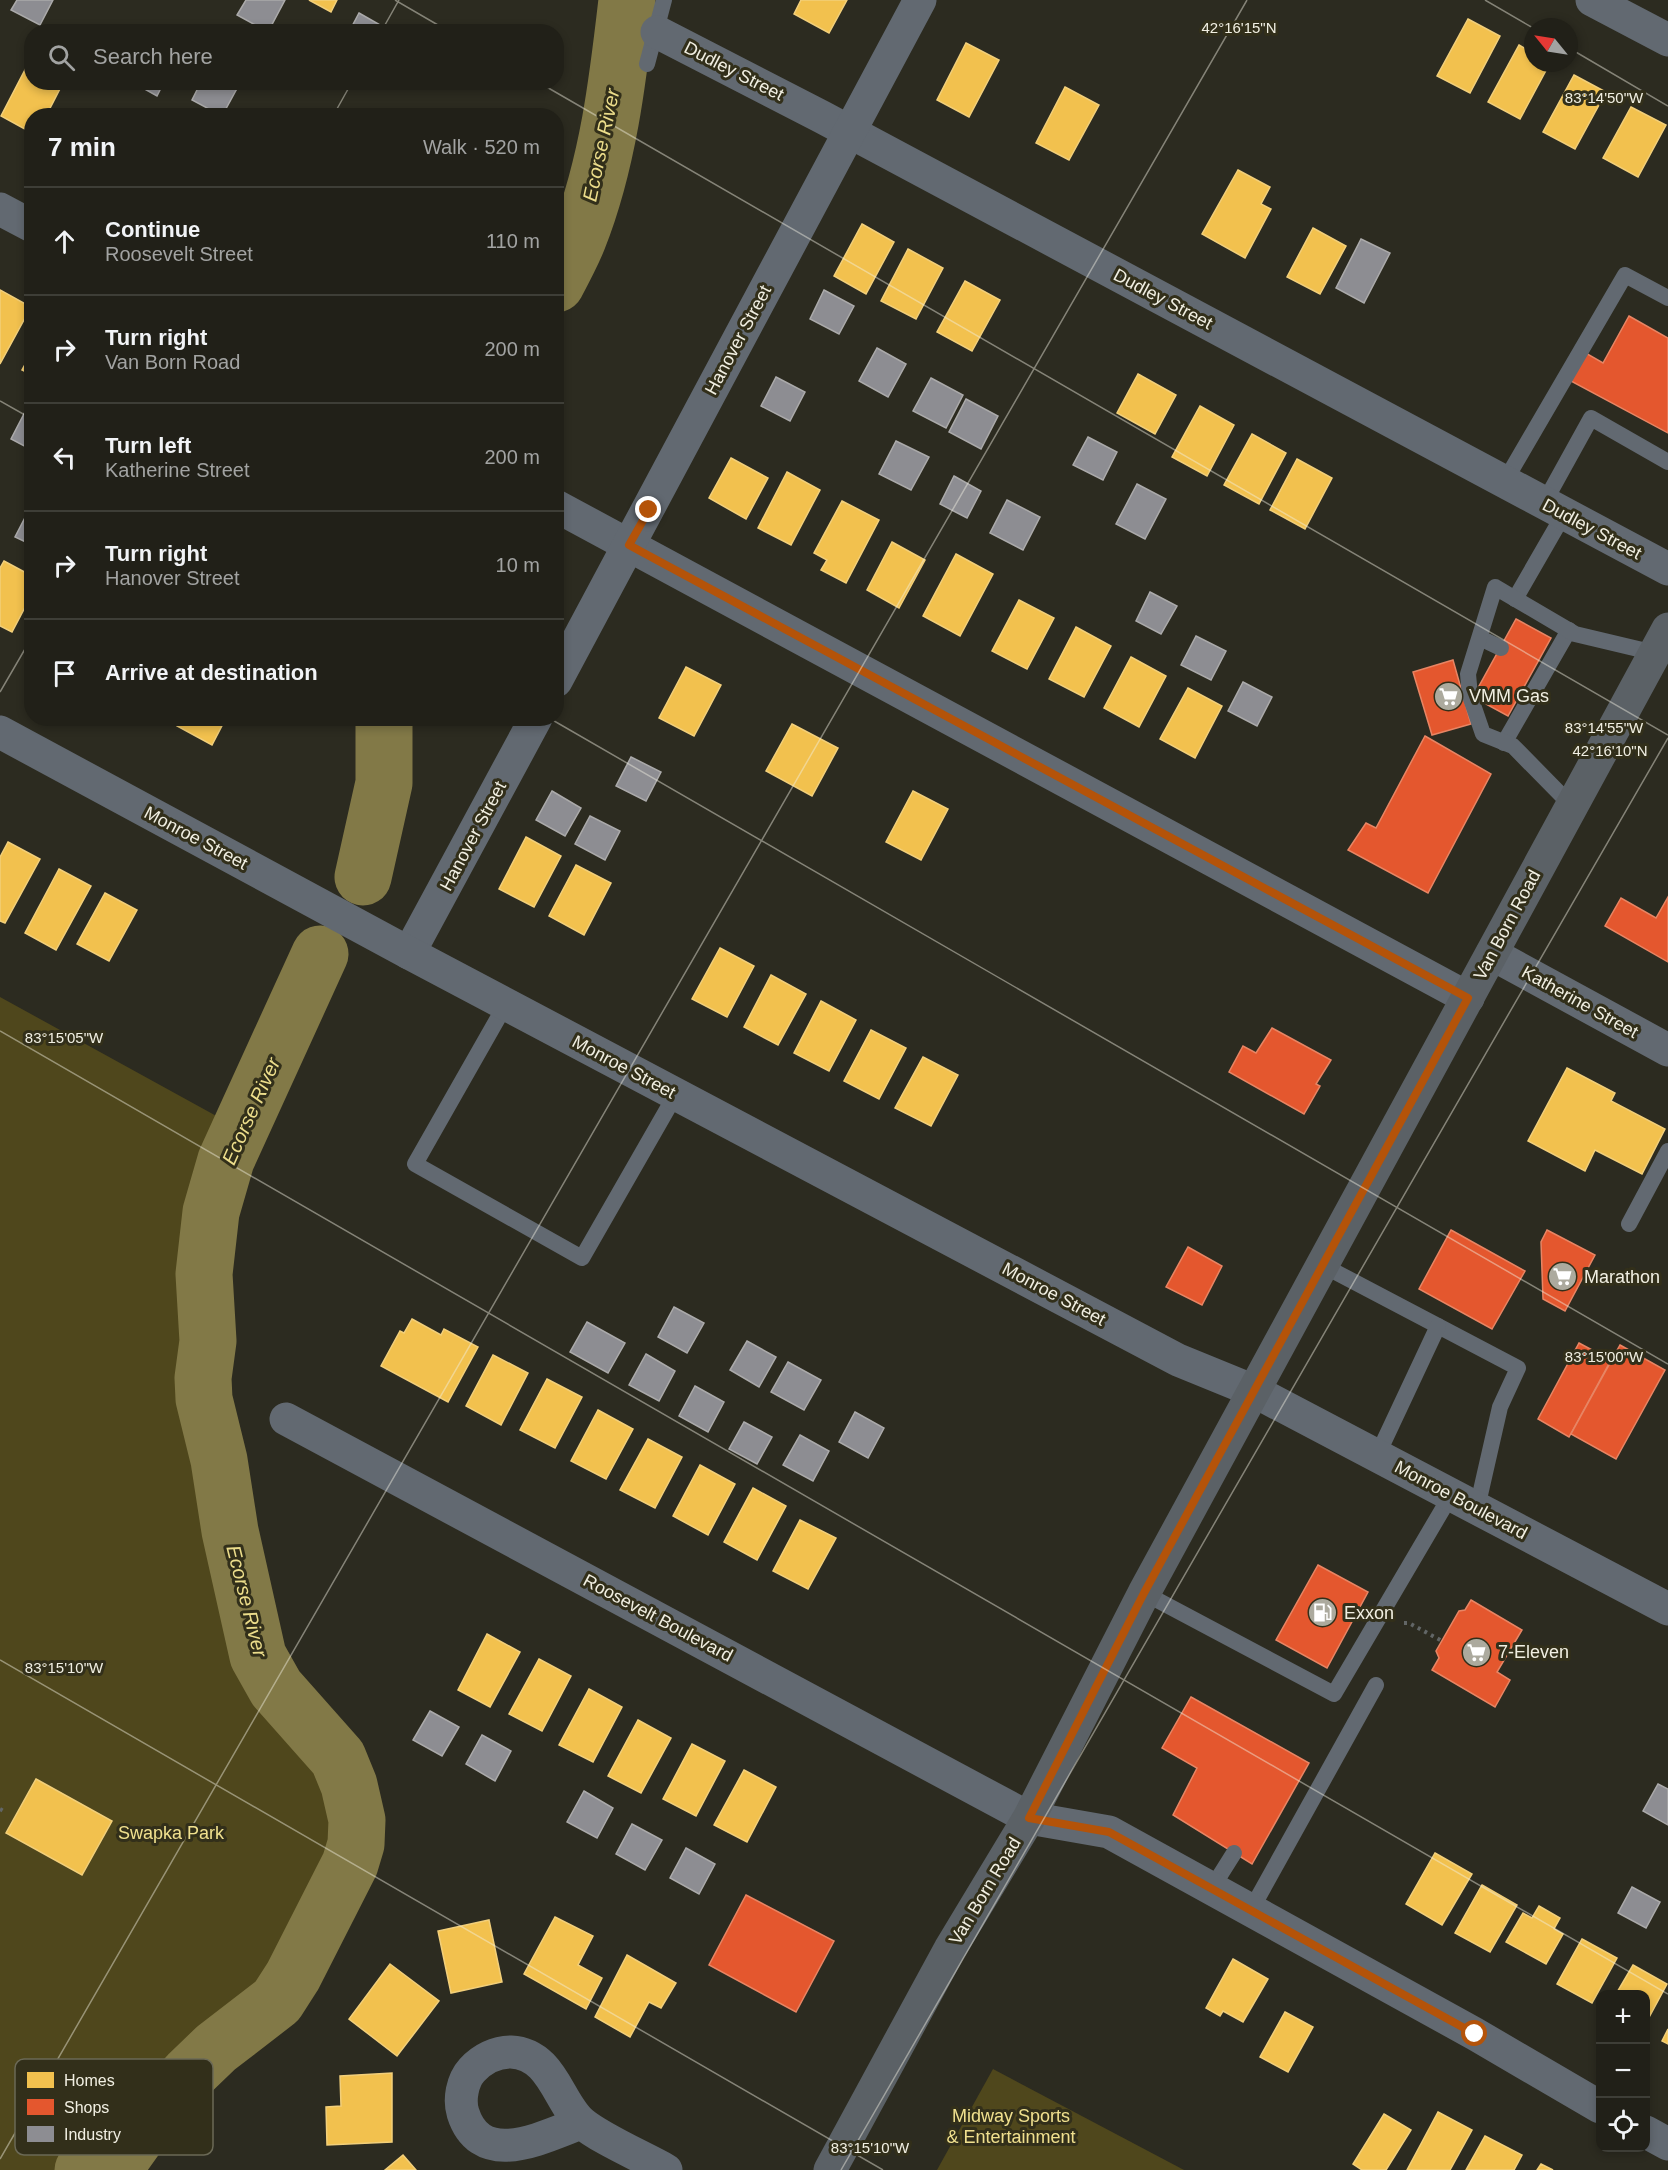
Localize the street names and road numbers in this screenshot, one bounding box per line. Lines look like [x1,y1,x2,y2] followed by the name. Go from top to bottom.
[681,37,787,105] street label: Dudley Street
[1110,265,1216,333] street label: Dudley Street
[701,282,775,398] street label: Hanover Street
[1539,495,1645,563] street label: Dudley Street
[436,778,510,894] street label: Hanover Street
[141,802,251,874] street label: Monroe Street
[1470,867,1544,983] street label: Van Born Road
[1518,962,1642,1042] street label: Katherine Street
[569,1031,679,1103] street label: Monroe Street
[999,1258,1109,1330] street label: Monroe Street
[1391,1457,1531,1543] street label: Monroe Boulevard
[580,1570,736,1666] street label: Roosevelt Boulevard
[945,1834,1025,1948] street label: Van Born Road

